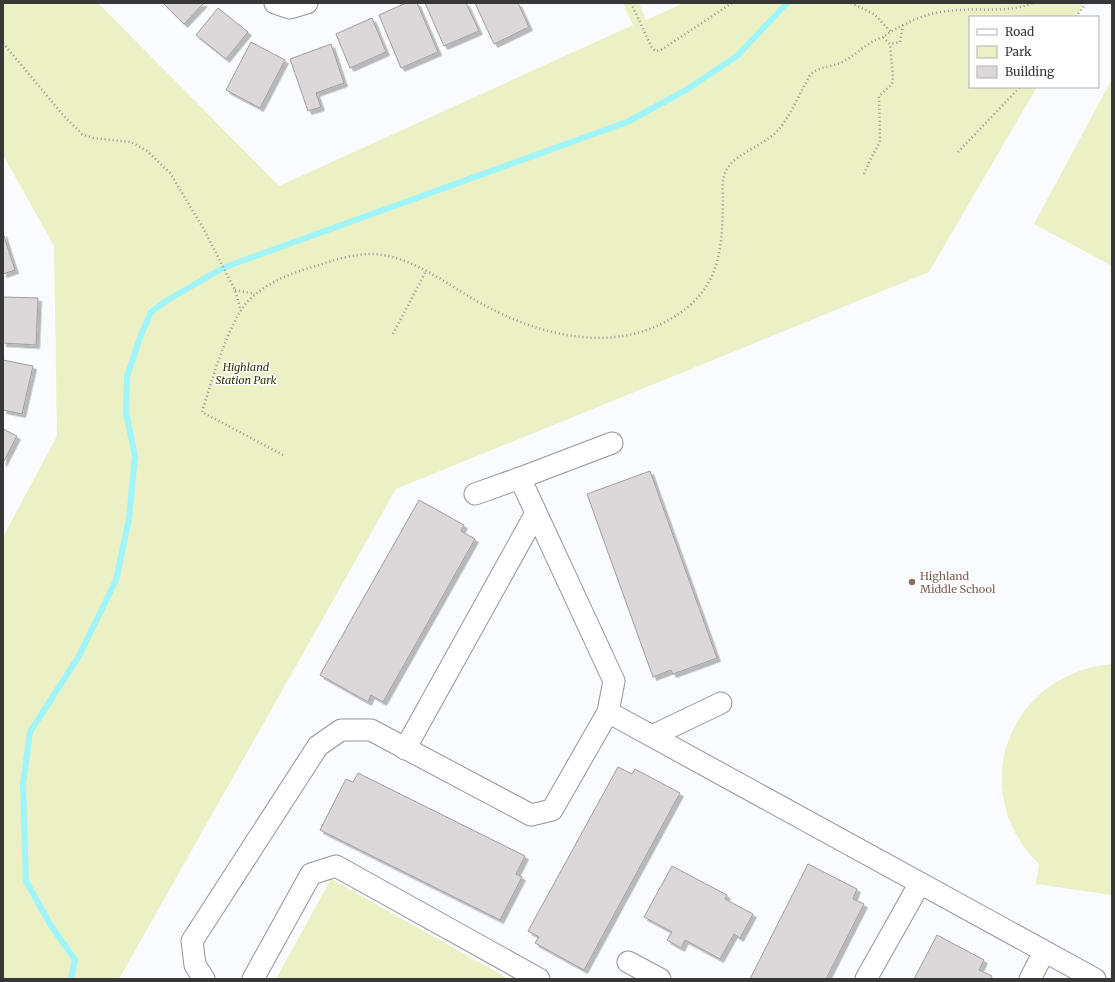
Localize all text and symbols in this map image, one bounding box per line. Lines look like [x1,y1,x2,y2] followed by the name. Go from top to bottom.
[969,16,1099,88] legend
[1005,24,1034,39] text: Road
[1005,44,1032,59] text: Park
[1005,64,1055,79] text: Building
[215,360,277,387] park label: Highland Station Park
[920,569,996,596] place label: Highland Middle School
[907,577,917,587] marker: Highland Middle School

